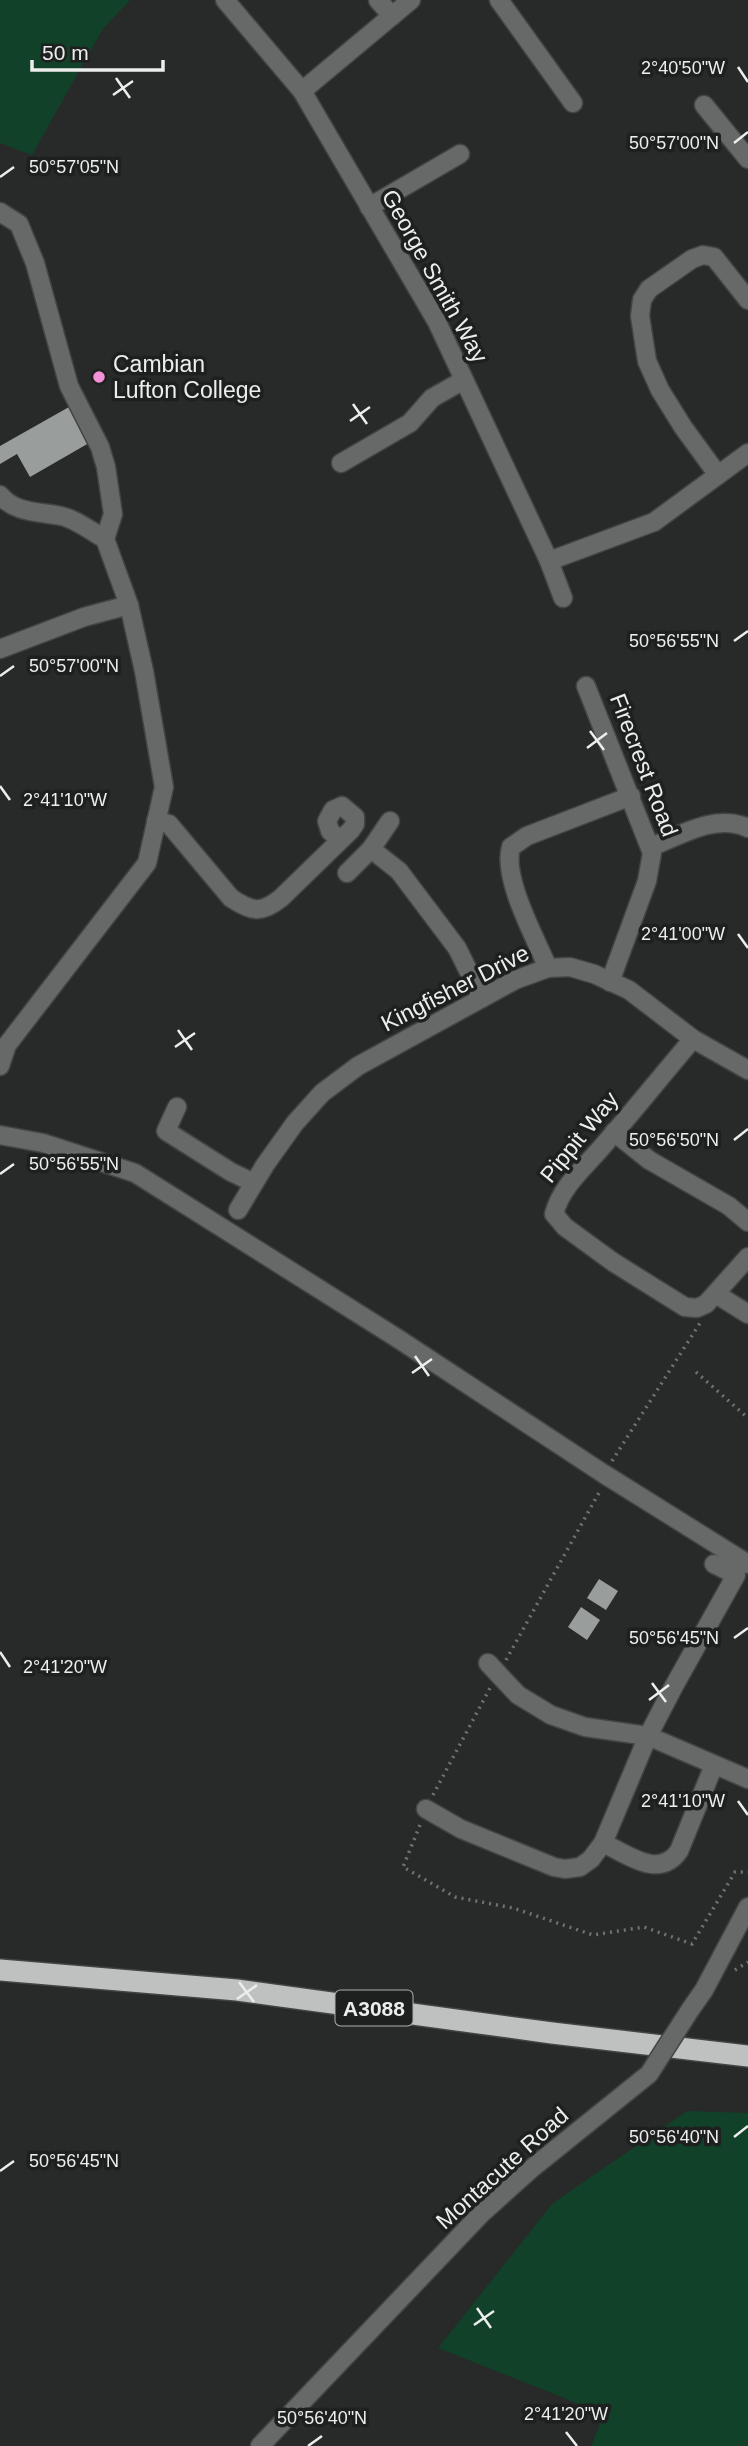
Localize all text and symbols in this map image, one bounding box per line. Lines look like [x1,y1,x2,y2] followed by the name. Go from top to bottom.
[32,28,163,72] scale bar
[42,41,89,64] text: 50 m
[641,58,725,78] text: 2°40'50"W
[629,133,719,153] text: 50°57'00"N
[29,157,119,177] text: 50°57'05"N
[377,185,494,367] street label: George Smith Way
[113,351,261,403] place label: Cambian Lufton College
[91,369,107,385] marker: Cambian Lufton College
[629,631,719,651] text: 50°56'55"N
[29,656,119,676] text: 50°57'00"N
[605,690,683,840] street label: Firecrest Road
[23,790,107,810] text: 2°41'10"W
[641,924,725,944] text: 2°41'00"W
[377,940,533,1036] street label: Kingfisher Drive
[535,1086,624,1188] street label: Pippit Way
[629,1130,719,1150] text: 50°56'50"N
[29,1154,119,1174] text: 50°56'55"N
[629,1628,719,1648] text: 50°56'45"N
[23,1657,107,1677] text: 2°41'20"W
[641,1791,725,1811] text: 2°41'10"W
[336,1990,412,2025] road number: A3088
[431,2102,573,2234] street label: Montacute Road
[629,2127,719,2147] text: 50°56'40"N
[29,2151,119,2171] text: 50°56'45"N
[524,2404,608,2424] text: 2°41'20"W
[277,2408,367,2428] text: 50°56'40"N

